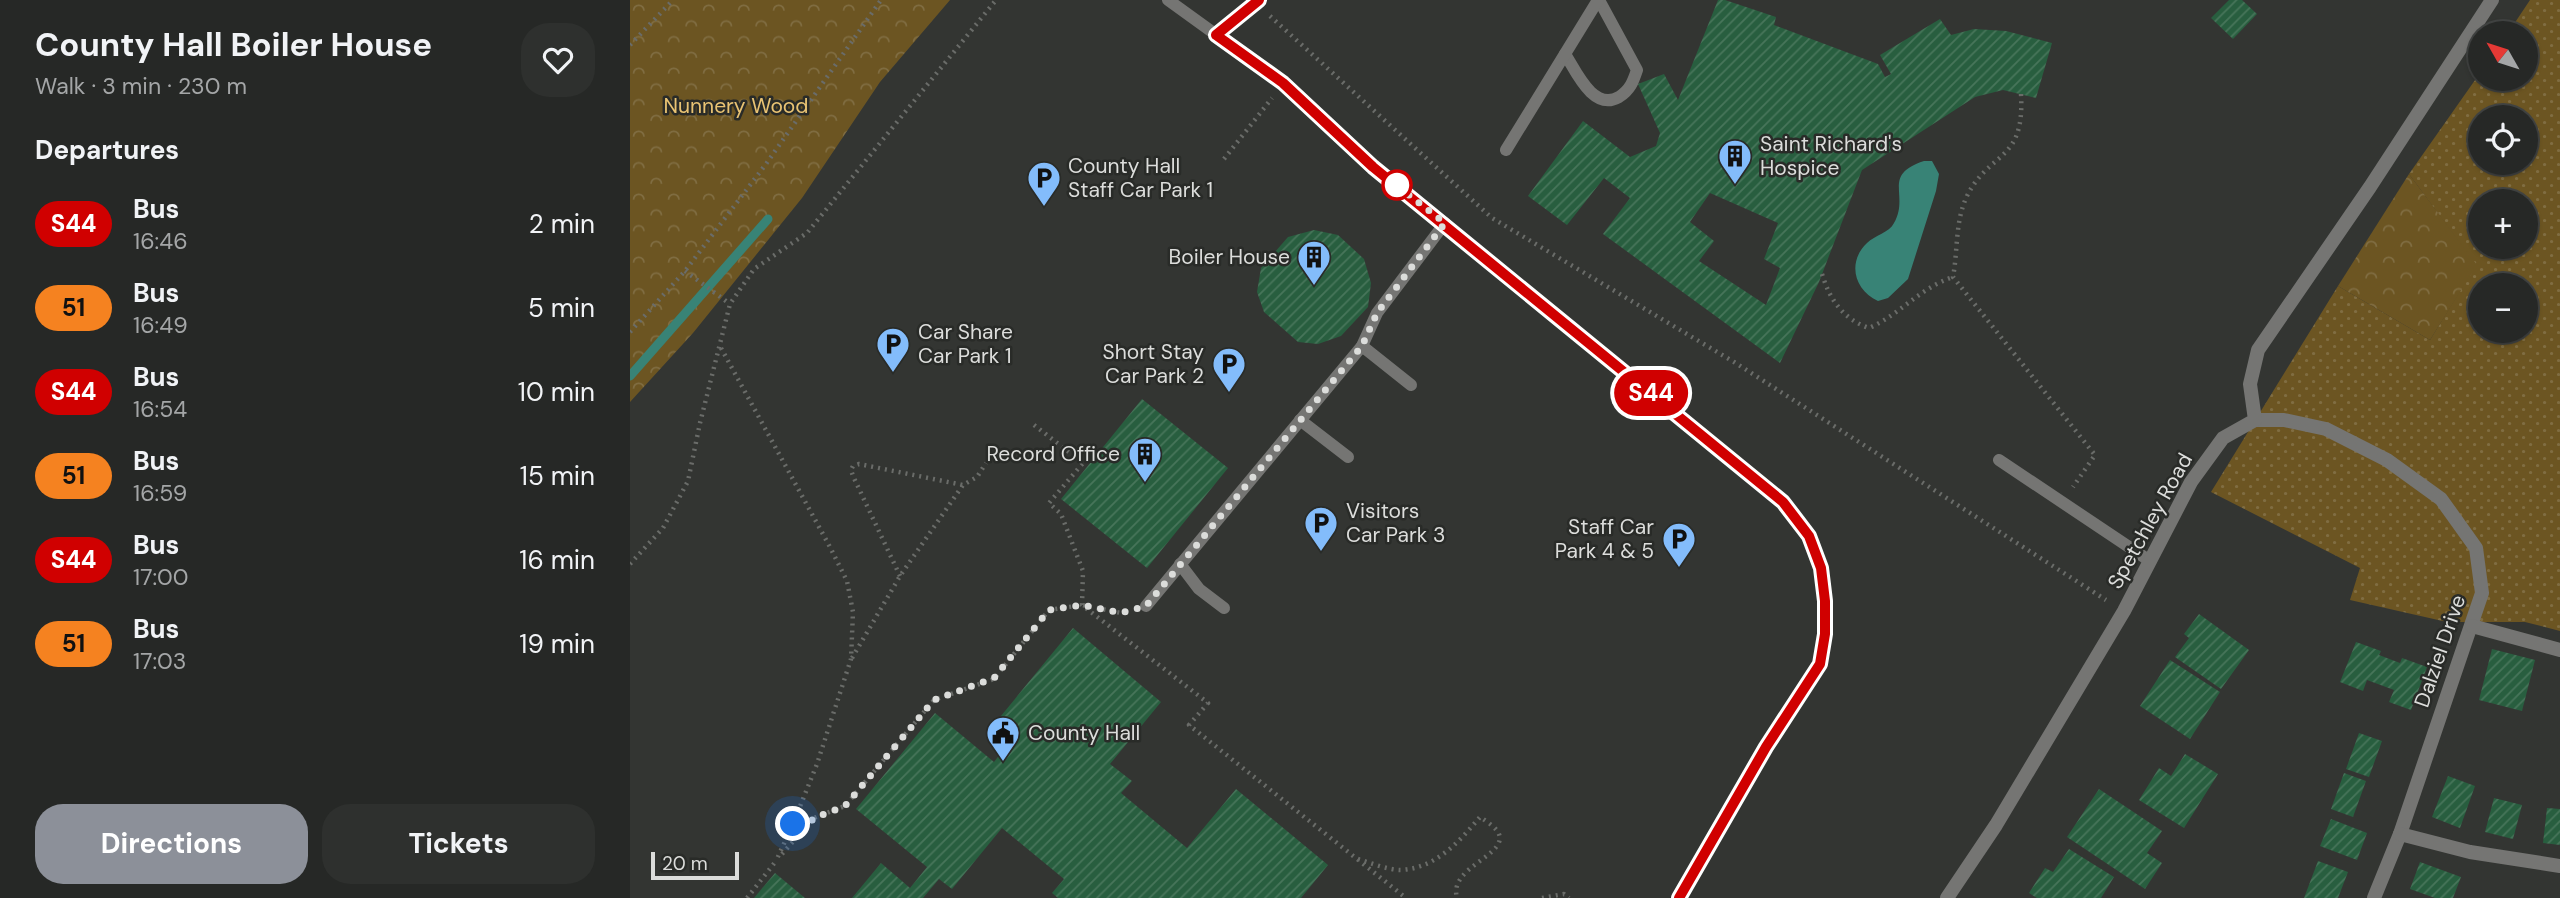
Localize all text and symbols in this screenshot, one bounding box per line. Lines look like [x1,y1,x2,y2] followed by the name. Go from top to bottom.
[2468,21,2538,91] north arrow
[2468,21,2538,343] map controls
[35,23,432,66] text: County Hall Boiler House
[521,23,595,97] button: heart
[35,71,247,101] text: Walk · 3 min · 230 m
[664,92,808,120] park label: Nunnery Wood
[2468,105,2538,175] button: locate
[1760,130,1902,182] place label: Saint Richard's Hospice
[35,133,179,167] text: Departures
[1716,137,1754,186] building icon: Saint Richard's Hospice
[1068,152,1213,204] place label: County Hall Staff Car Park 1
[1025,159,1063,208] parking icon: County Hall Staff Car Park 1
[1382,170,1412,200] unlabelled marker
[2468,189,2538,259] button: +
[133,192,179,226] text: Bus
[529,207,595,241] text: 2 min
[51,208,96,239] text: S44
[133,226,188,256] text: 16:46
[1295,238,1333,287] building icon: Boiler House
[1169,243,1290,271] place label: Boiler House
[2468,273,2538,343] button: −
[133,276,179,310] text: Bus
[528,291,595,325] text: 5 min
[62,292,85,323] text: 51
[133,310,188,340] text: 16:49
[918,318,1013,370] place label: Car Share Car Park 1
[874,325,912,374] parking icon: Car Share Car Park 1
[1103,338,1204,390] place label: Short Stay Car Park 2
[1210,345,1248,394] parking icon: Short Stay Car Park 2
[133,360,179,394] text: Bus
[1611,370,1691,416] line badge: S44
[518,375,595,409] text: 10 min
[51,376,96,407] text: S44
[1628,377,1674,408] text: S44
[133,394,187,424] text: 16:54
[1126,435,1164,484] building icon: Record Office
[986,440,1120,468] place label: Record Office
[133,444,179,478] text: Bus
[2101,448,2199,594] street label: Spetchley Road
[520,459,595,493] text: 15 min
[62,460,85,491] text: 51
[133,478,187,508] text: 16:59
[1346,497,1445,549] place label: Visitors Car Park 3
[1302,504,1340,553] parking icon: Visitors Car Park 3
[1555,513,1654,565] place label: Staff Car Park 4 & 5
[1660,520,1698,569] parking icon: Staff Car Park 4 & 5
[133,528,179,562] text: Bus
[519,543,595,577] text: 16 min
[51,544,96,575] text: S44
[133,562,189,592] text: 17:00
[2408,591,2472,711] street label: Dalziel Drive
[133,612,179,646] text: Bus
[519,627,595,661] text: 19 min
[62,628,85,659] text: 51
[133,646,186,676] text: 17:03
[984,714,1022,763] public building icon: County Hall
[1028,719,1140,747] place label: County Hall
[35,804,308,884] button: Directions
[322,804,595,884] button: Tickets
[775,806,810,841] your location
[651,849,738,881] scale bar
[662,851,708,876] text: 20 m

